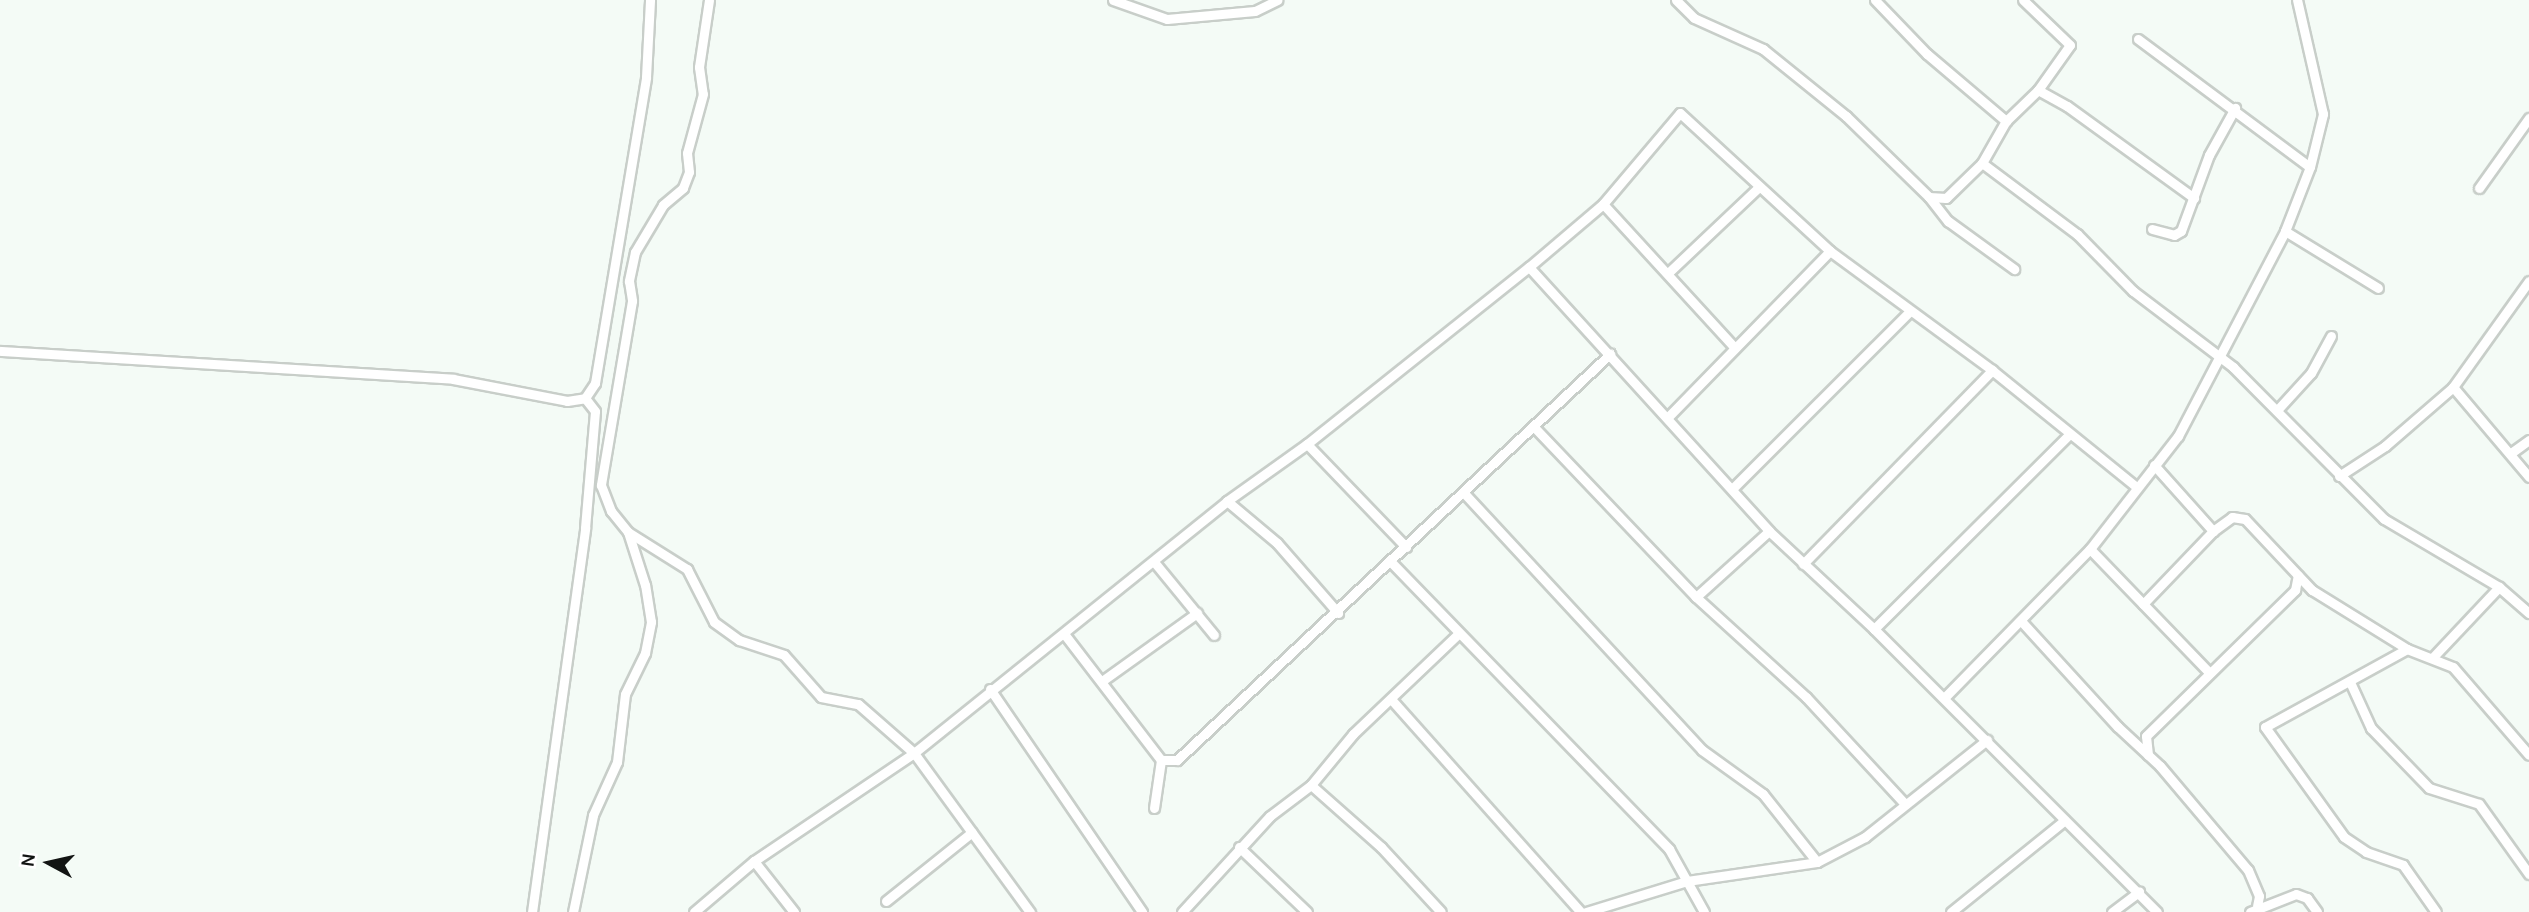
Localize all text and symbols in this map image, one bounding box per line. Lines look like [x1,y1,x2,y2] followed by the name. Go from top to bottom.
[14,828,84,898] north arrow
[16,852,40,868] text: N

